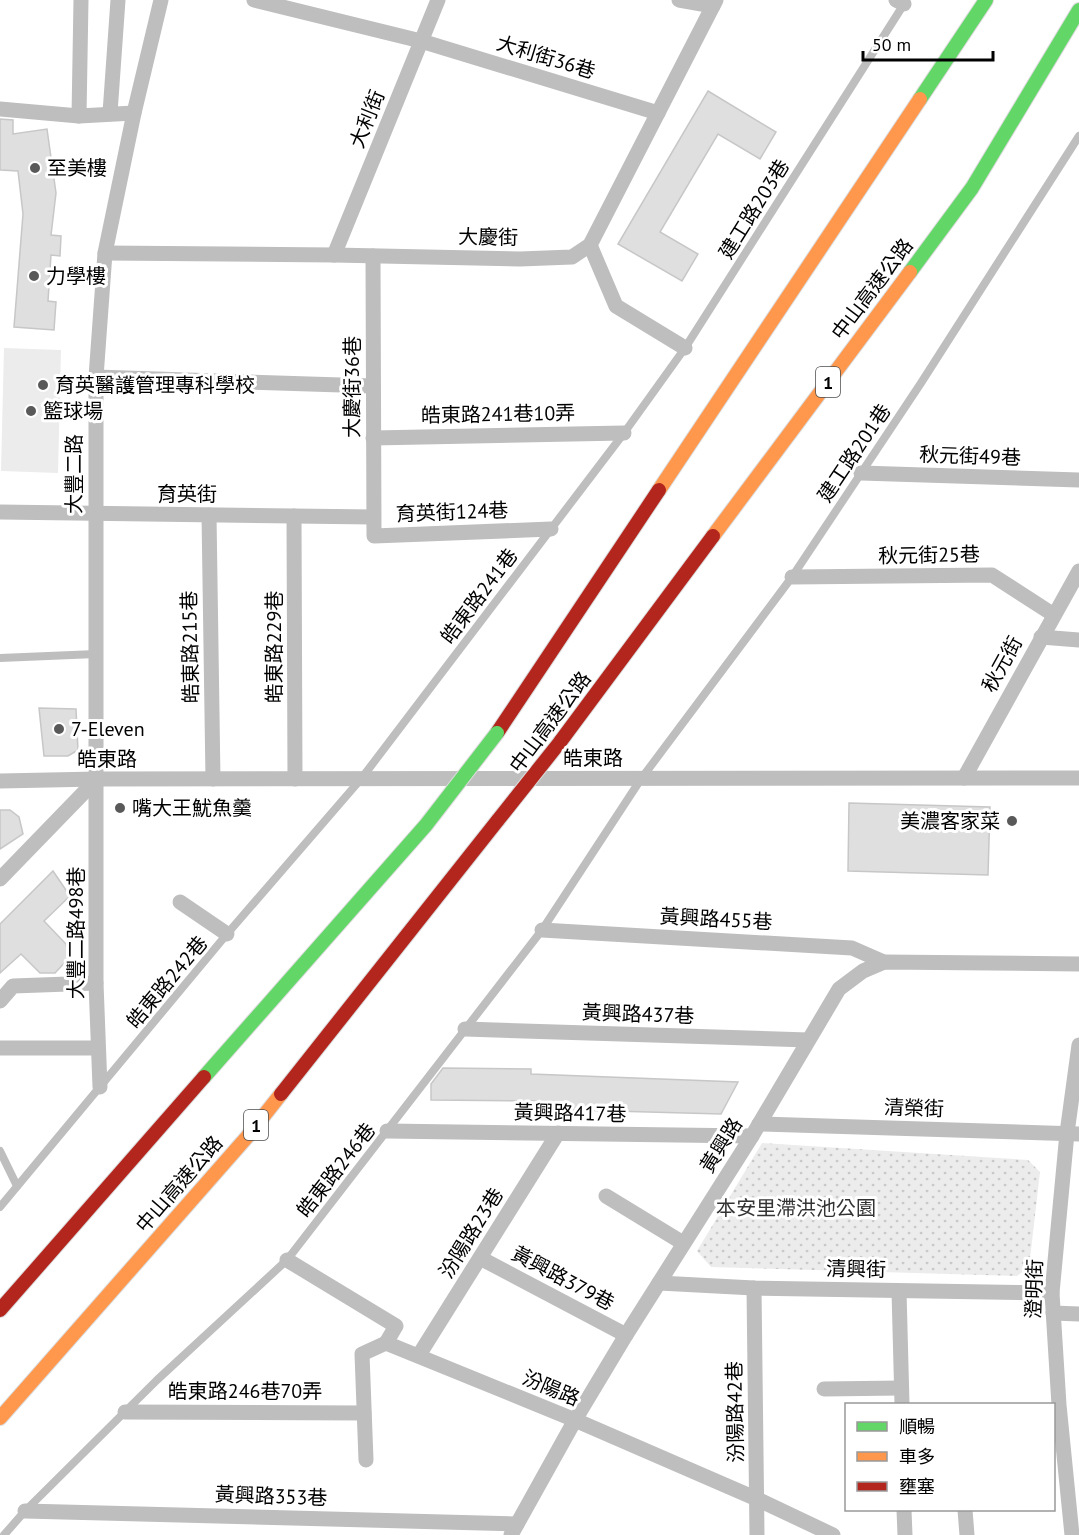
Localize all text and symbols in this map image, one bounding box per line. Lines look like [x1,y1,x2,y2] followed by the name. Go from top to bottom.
[863,24,994,62] scale bar
[494,30,598,84] street label: 大利街36巷
[872,33,911,56] text: 50 m
[344,86,390,152] street label: 大利街
[713,154,795,264] street label: 建工路203巷
[47,155,107,181] place label: 至美樓
[28,161,42,175] marker: 至美樓
[458,223,518,251] street label: 大慶街
[826,233,918,345] street label: 中山高速公路
[46,263,106,289] place label: 力學樓
[27,269,41,283] marker: 力學樓
[339,336,365,438] street label: 大慶街36巷
[816,367,840,397] road number: 1
[55,372,255,398] place label: 育英醫護管理專科學校
[36,378,50,392] marker: 育英醫護管理專科學校
[43,398,103,424] place label: 籃球場
[812,399,896,507] street label: 建工路201巷
[421,400,575,428] street label: 皓東路241巷10弄
[24,404,38,418] marker: 籃球場
[61,434,87,514] street label: 大豐二路
[919,441,1021,471] street label: 秋元街49巷
[157,481,217,507] street label: 育英街
[395,497,509,527] street label: 育英街124巷
[878,541,980,569] street label: 秋元街25巷
[435,543,523,649] street label: 皓東路241巷
[176,590,204,704] street label: 皓東路215巷
[261,591,287,703] street label: 皓東路229巷
[976,631,1028,697] street label: 秋元街
[504,666,596,778] street label: 中山高速公路
[71,716,145,742] place label: 7-Eleven
[52,722,66,736] marker: 7-Eleven
[563,745,623,771] street label: 皓東路
[77,746,137,772] street label: 皓東路
[132,795,252,821] place label: 嘴大王魷魚羹
[113,801,127,815] marker: 嘴大王魷魚羹
[900,808,1000,834] place label: 美濃客家菜
[1005,814,1019,828] marker: 美濃客家菜
[63,867,89,999] street label: 大豐二路498巷
[659,903,773,935] street label: 黃興路455巷
[121,930,213,1034] street label: 皓東路242巷
[581,999,695,1029] street label: 黃興路437巷
[884,1094,944,1122] street label: 清榮街
[513,1099,627,1127] street label: 黃興路417巷
[244,1110,268,1140] road number: 1
[694,1113,748,1177] street label: 黃興路
[291,1118,381,1222] street label: 皓東路246巷
[130,1130,228,1238] street label: 中山高速公路
[433,1183,509,1283] street label: 汾陽路23巷
[716,1195,876,1221] park label: 本安里滯洪池公園
[507,1240,619,1316] street label: 黃興路379巷
[826,1255,886,1283] street label: 清興街
[1020,1259,1048,1319] street label: 澄明街
[721,1361,749,1463] street label: 汾陽路42巷
[518,1364,584,1412] street label: 汾陽路
[168,1378,322,1404] street label: 皓東路246巷70弄
[845,1403,1055,1511] legend
[899,1415,935,1438] text: 順暢
[899,1445,935,1468] text: 車多
[899,1475,935,1498] text: 壅塞
[214,1481,328,1511] street label: 黃興路353巷

